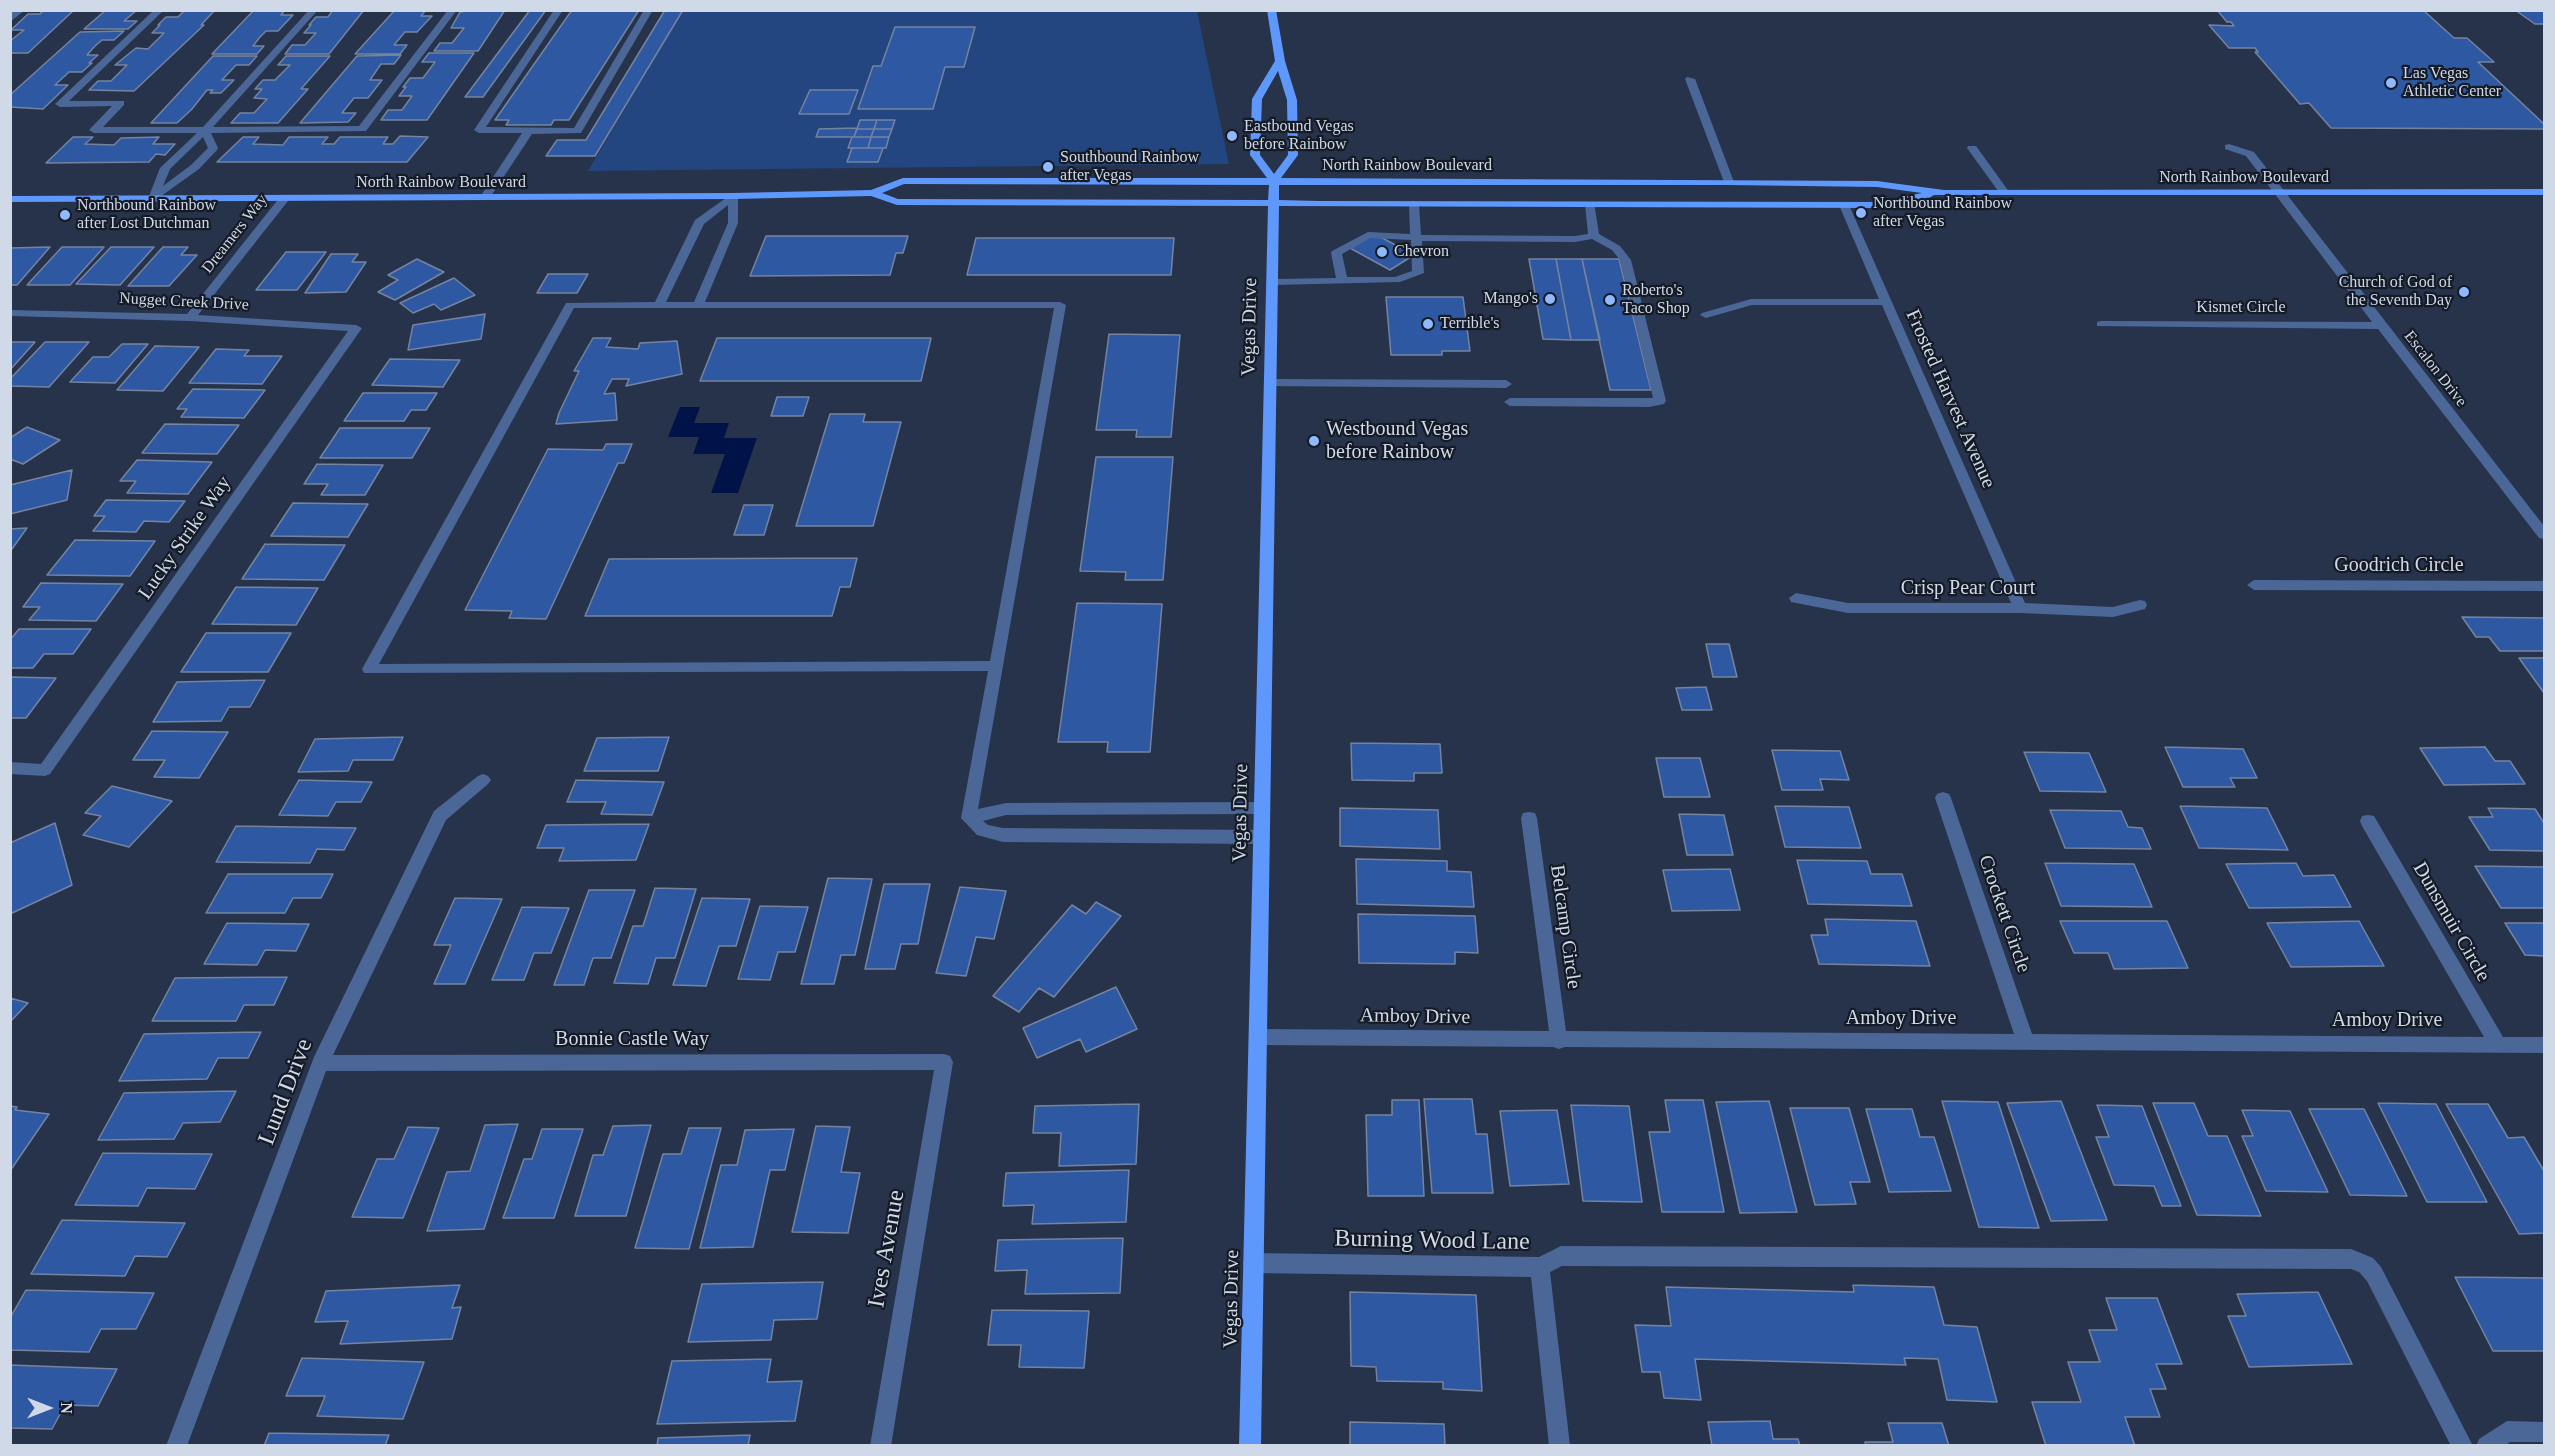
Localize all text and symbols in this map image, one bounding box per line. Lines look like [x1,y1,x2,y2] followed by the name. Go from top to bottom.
[2403,64,2501,102] place label: Las Vegas Athletic Center
[2384,76,2398,90] marker: Las Vegas Athletic Center
[1244,117,1354,155] place label: Eastbound Vegas before Rainbow
[1225,129,1239,143] marker: Eastbound Vegas before Rainbow
[1060,148,1199,186] place label: Southbound Rainbow after Vegas
[1322,156,1492,176] street label: North Rainbow Boulevard
[1041,160,1055,174] marker: Southbound Rainbow after Vegas
[2159,168,2329,188] street label: North Rainbow Boulevard
[356,173,526,193] street label: North Rainbow Boulevard
[198,191,272,277] street label: Dreamers Way
[1873,194,2012,232] place label: Northbound Rainbow after Vegas
[77,196,216,234] place label: Northbound Rainbow after Lost Dutchman
[1854,206,1868,220] marker: Northbound Rainbow after Vegas
[58,208,72,222] marker: Northbound Rainbow after Lost Dutchman
[1394,242,1449,262] place label: Chevron
[1375,245,1389,259] marker: Chevron
[2339,273,2452,311] place label: Church of God of the Seventh Day
[1237,278,1263,376] street label: Vegas Drive
[1622,281,1690,319] place label: Roberto's Taco Shop
[2457,285,2471,299] marker: Church of God of the Seventh Day
[119,289,249,315] street label: Nugget Creek Drive
[1484,289,1538,309] place label: Mango's
[1543,292,1557,306] marker: Mango's
[1603,293,1617,307] marker: Roberto's Taco Shop
[2196,298,2286,318] street label: Kismet Circle
[1900,306,2000,492] street label: Frosted Harvest Avenue
[1440,314,1500,334] place label: Terrible's
[1421,317,1435,331] marker: Terrible's
[2399,327,2471,411] street label: Escalon Drive
[1326,418,1468,465] place label: Westbound Vegas before Rainbow
[1307,434,1321,448] marker: Westbound Vegas before Rainbow
[134,472,236,604] street label: Lucky Strike Way
[2334,554,2464,578] street label: Goodrich Circle
[1901,577,2035,601] street label: Crisp Pear Court
[1228,764,1254,862] street label: Vegas Drive
[1973,852,2035,976] street label: Crockett Circle
[2407,858,2495,986] street label: Dunsmuir Circle
[1544,863,1586,991] street label: Belcamp Circle
[1360,1004,1470,1030] street label: Amboy Drive
[1846,1007,1956,1031] street label: Amboy Drive
[2332,1009,2442,1033] street label: Amboy Drive
[555,1028,709,1052] street label: Bonnie Castle Way
[253,1035,319,1149] street label: Lund Drive
[863,1188,911,1310] street label: Ives Avenue
[1334,1225,1530,1257] street label: Burning Wood Lane
[1219,1250,1245,1348] street label: Vegas Drive
[18,1378,78,1438] north arrow
[58,1402,75,1414] text: N

